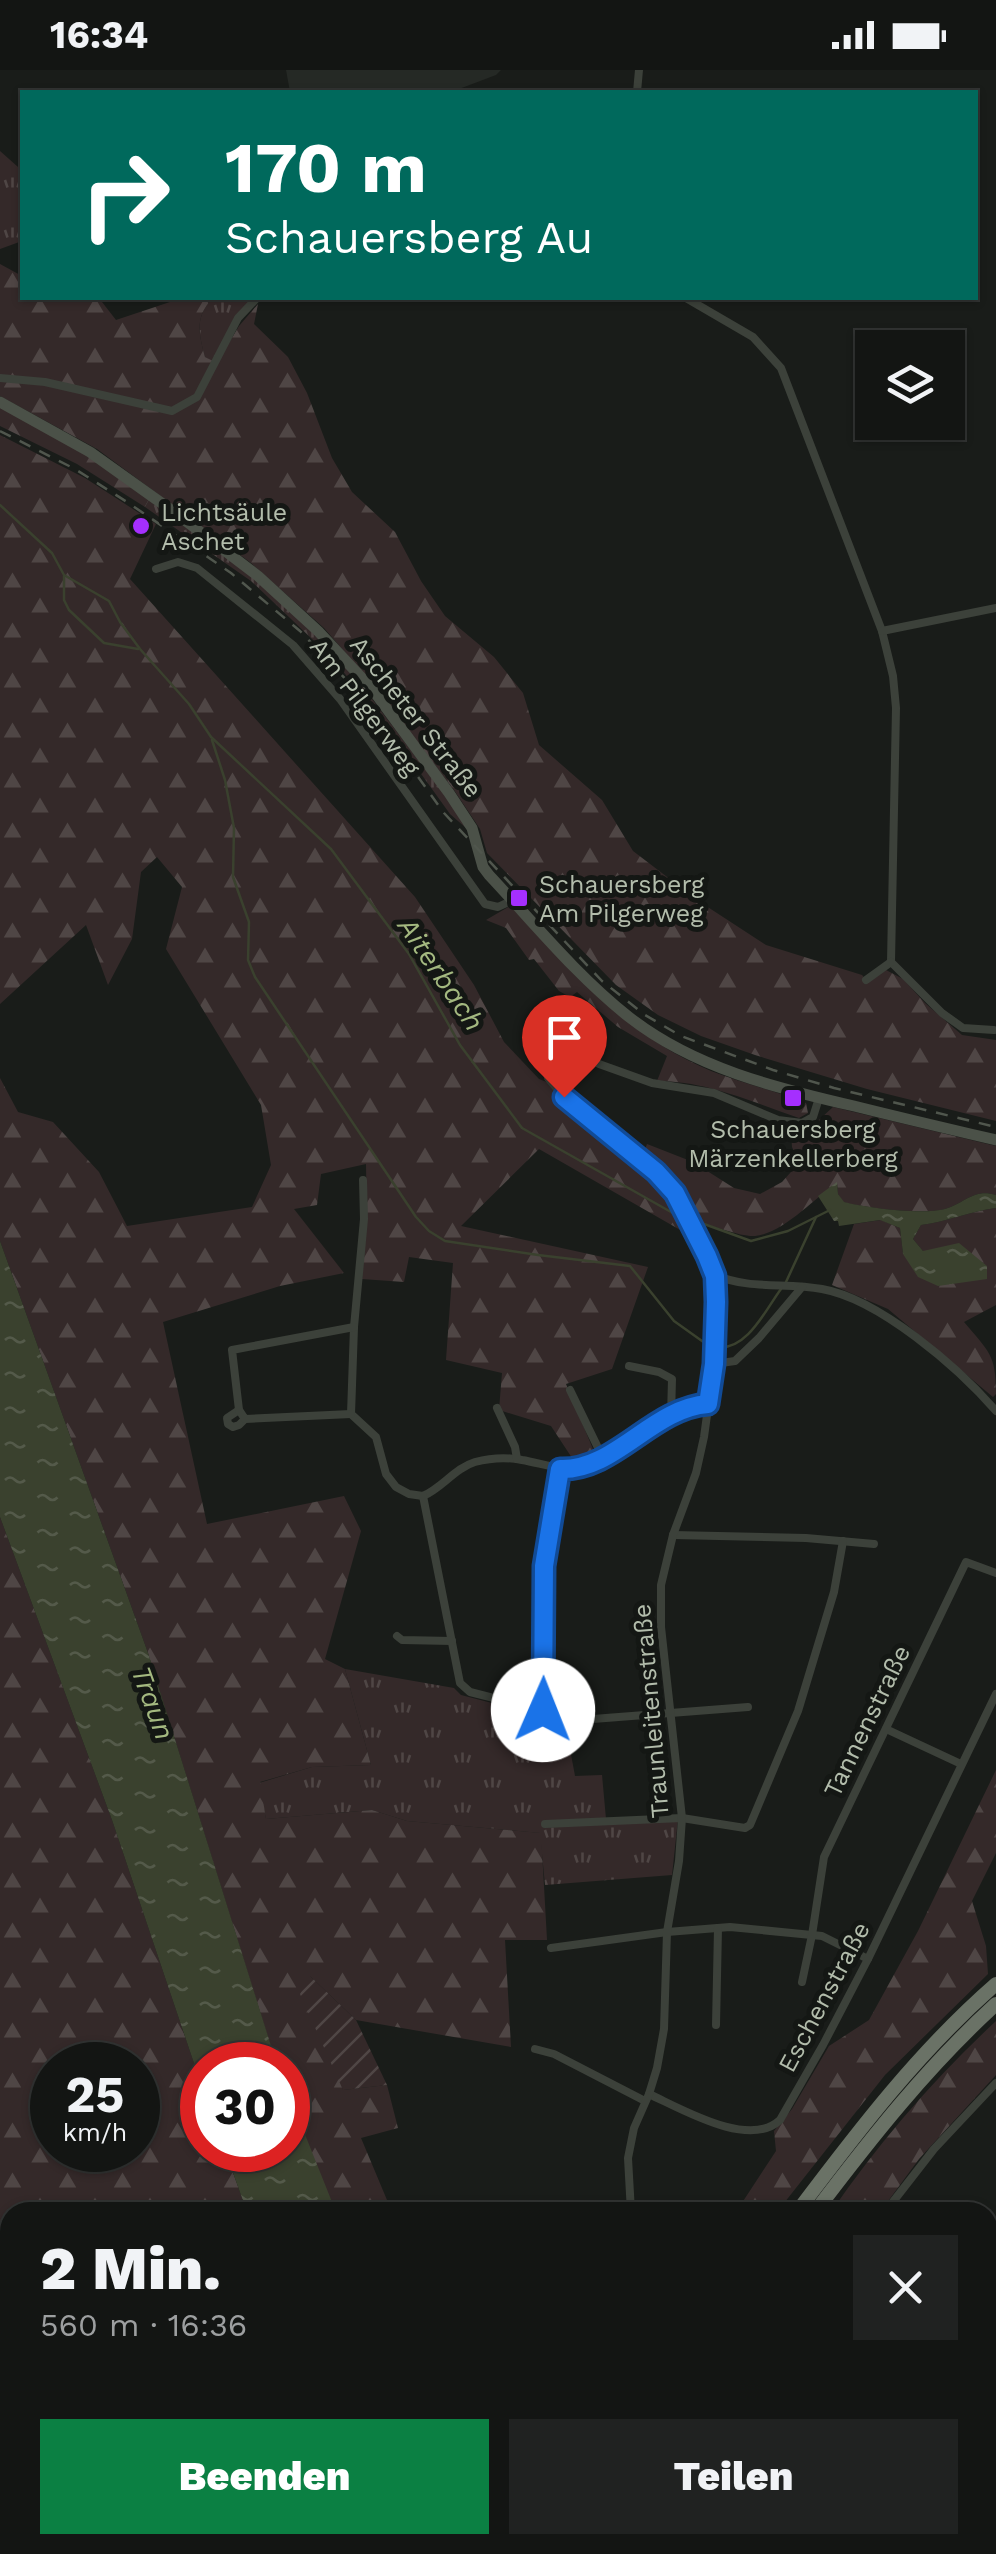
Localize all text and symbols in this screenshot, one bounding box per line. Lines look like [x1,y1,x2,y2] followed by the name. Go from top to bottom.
[50,13,148,57] text: 16:34
[225,127,427,209] text: 170 m
[60,130,190,260] icon: right
[225,211,593,264] text: Schauersberg Au
[855,330,965,440] map controls
[855,330,965,440] button: layers
[161,498,287,556] place label: Lichtsäule Aschet
[130,515,152,537] marker: Lichtsäule Aschet
[344,631,488,803] street label: Ascheter Straße
[304,633,427,782] street label: Am Pilgerweg
[539,870,705,928] place label: Schauersberg Am Pilgerweg
[508,887,530,909] marker: Schauersberg Am Pilgerweg
[390,910,491,1037] water label: Aiterbach
[522,995,607,1098] pin
[537,1010,592,1065] icon: arrive
[782,1087,804,1109] marker: Schauersberg Märzenkellerberg
[688,1115,899,1173] place label: Schauersberg Märzenkellerberg
[627,1603,675,1819] street label: Traunleitenstraße
[818,1640,916,1802] street label: Tannenstraße
[491,1658,595,1762] position arrow
[125,1662,181,1744] water label: Traun
[772,1917,876,2077] street label: Eschenstraße
[180,2042,310,2172] speed limit sign: 30
[66,2065,124,2124] text: 25
[63,2118,127,2147] text: km/h
[40,2233,221,2304] text: 2 Min.
[853,2235,958,2340] button: close
[40,2306,247,2344] text: 560 m · 16:36
[40,2419,489,2534] button: Beenden
[509,2419,958,2534] button: Teilen

